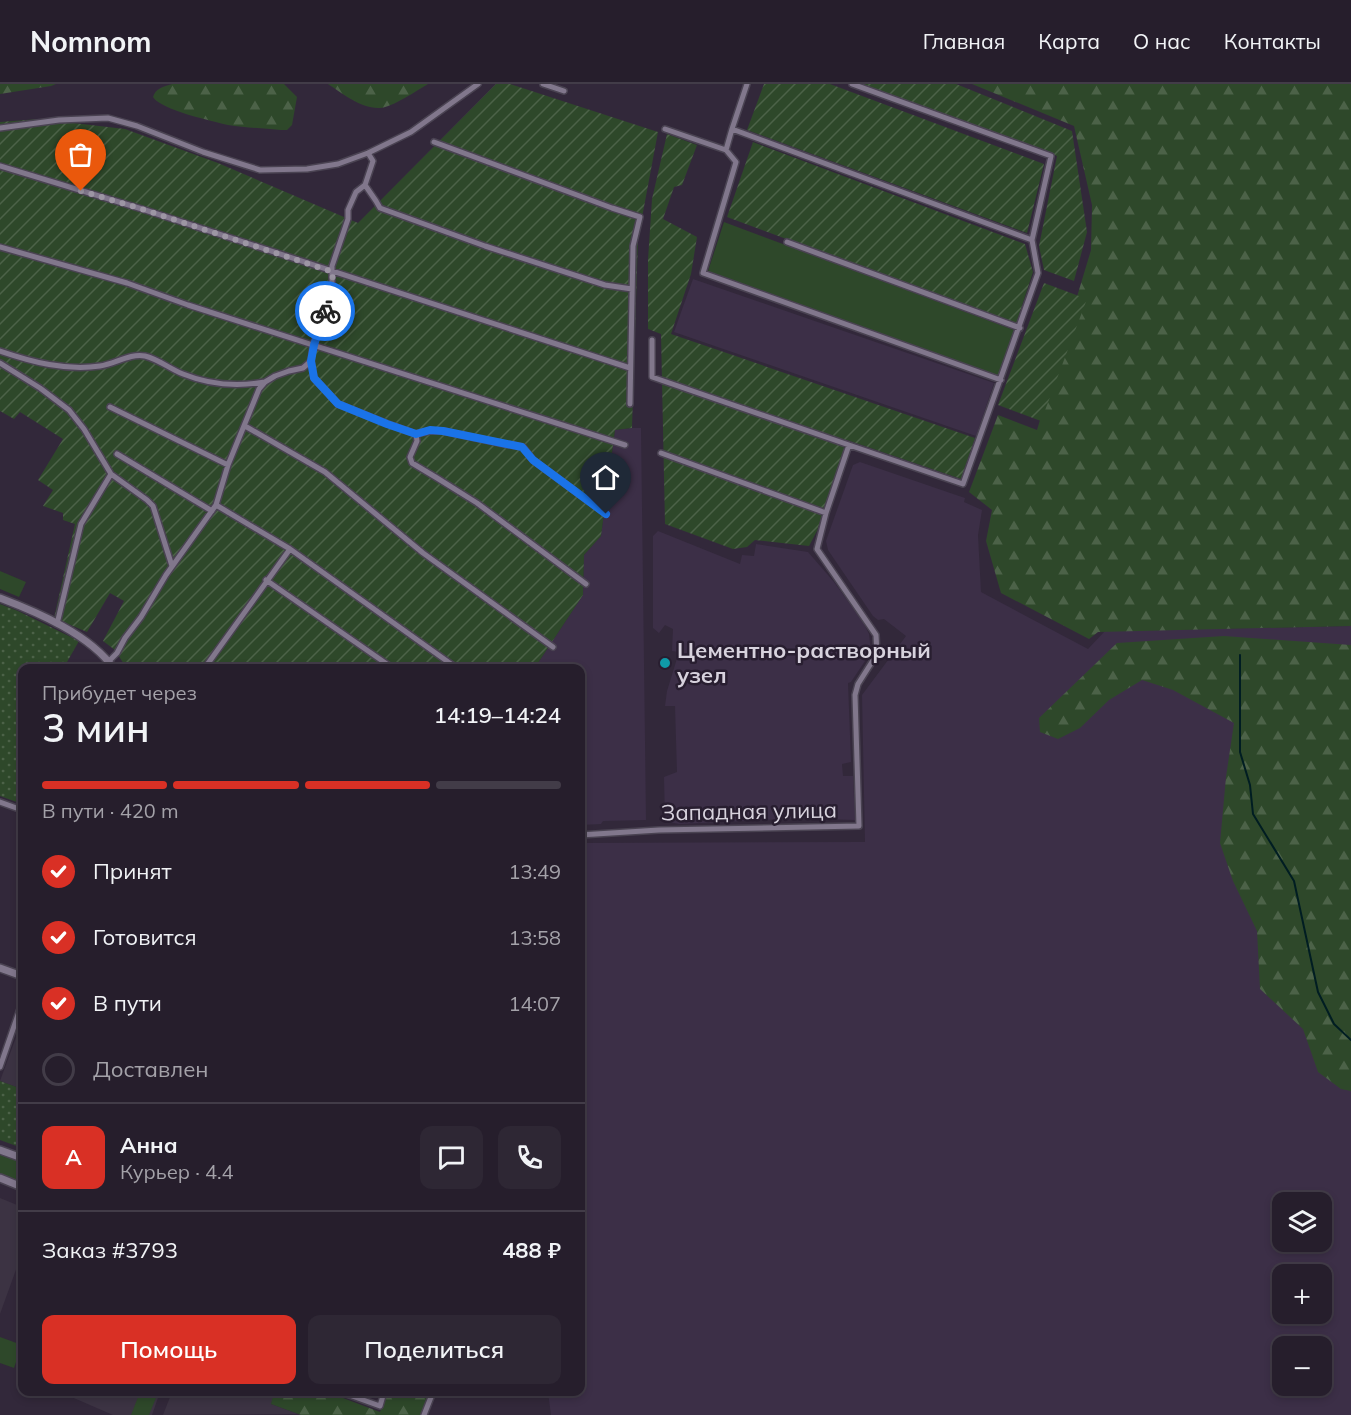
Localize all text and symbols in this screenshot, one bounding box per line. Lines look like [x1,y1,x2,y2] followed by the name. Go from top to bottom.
[30,24,152,59] text: Nomnom
[923,28,1005,54] text: Главная
[1038,28,1100,54] text: Карта
[1133,28,1191,54] text: О нас
[1224,28,1321,54] text: Контакты
[55,129,106,191] pin
[64,138,97,171] icon: bag
[295,281,355,341] courier
[309,295,342,328] icon: bike
[580,452,631,514] pin
[589,461,622,494] icon: home
[677,636,931,689] place label: Цементно-растворный узел
[658,656,672,670] marker: Цементно-растворный узел
[42,680,197,705] text: Прибудет через
[434,701,561,729] text: 14:19–14:24
[42,703,150,752] text: 3 мин
[661,795,837,827] street label: Западная улица
[42,798,178,823] text: В пути · 420 m
[42,855,75,888] icon: check
[93,857,172,885] text: Принят
[508,859,561,884] text: 13:49
[42,921,75,954] icon: check
[93,923,197,951] text: Готовится
[508,925,561,950] text: 13:58
[42,987,75,1020] icon: check
[93,989,162,1017] text: В пути
[508,991,561,1016] text: 14:07
[93,1055,209,1083] text: Доставлен
[420,1126,483,1189] button: chat
[498,1126,561,1189] button: phone
[120,1131,178,1159] text: Анна
[65,1143,82,1171] text: А
[120,1159,234,1184] text: Курьер · 4.4
[1272,1192,1332,1396] map controls
[1272,1192,1332,1252] button: layers
[42,1236,178,1264] text: Заказ #3793
[502,1236,561,1264] text: 488 ₽
[1272,1264,1332,1324] button: +
[42,1315,296,1384] button: Помощь
[308,1315,561,1384] button: Поделиться
[1272,1336,1332,1396] button: −

